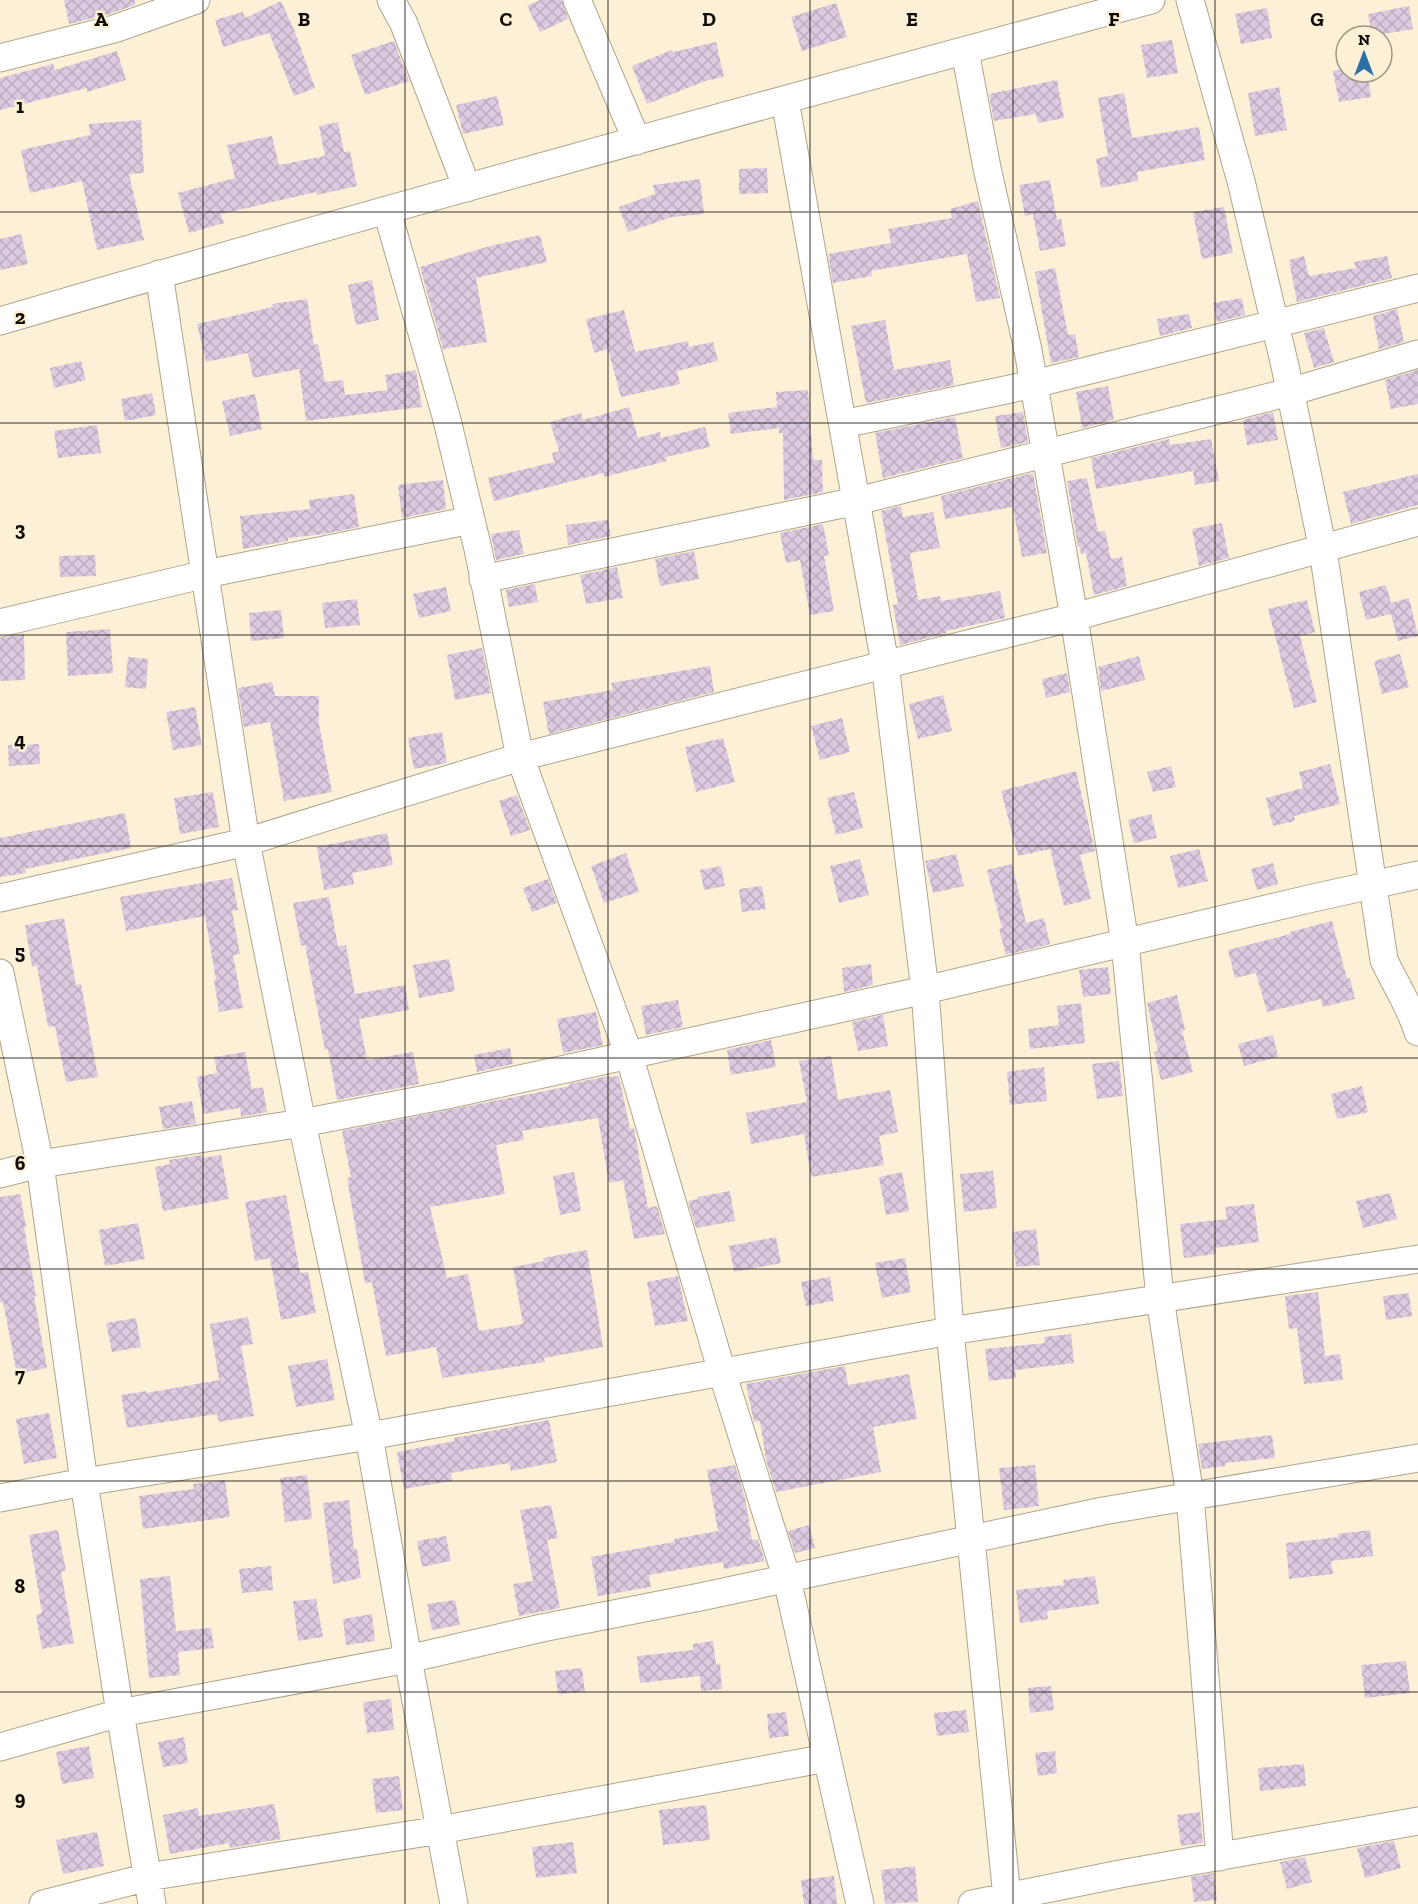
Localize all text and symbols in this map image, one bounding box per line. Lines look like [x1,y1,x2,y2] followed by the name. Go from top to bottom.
[94,7,108,31] text: A
[298,7,310,31] text: B
[500,7,513,31] text: C
[702,7,716,31] text: D
[906,7,918,31] text: E
[1108,7,1120,31] text: F
[1310,7,1324,31] text: G
[1334,24,1394,84] north arrow
[1358,30,1370,49] text: N
[16,94,24,118] text: 1
[15,305,26,329] text: 2
[15,517,26,541] text: 3
[14,728,26,752] text: 4
[15,940,25,964] text: 5
[15,1151,26,1175] text: 6
[15,1363,25,1387] text: 7
[15,1574,26,1598] text: 8
[15,1786,26,1810] text: 9

